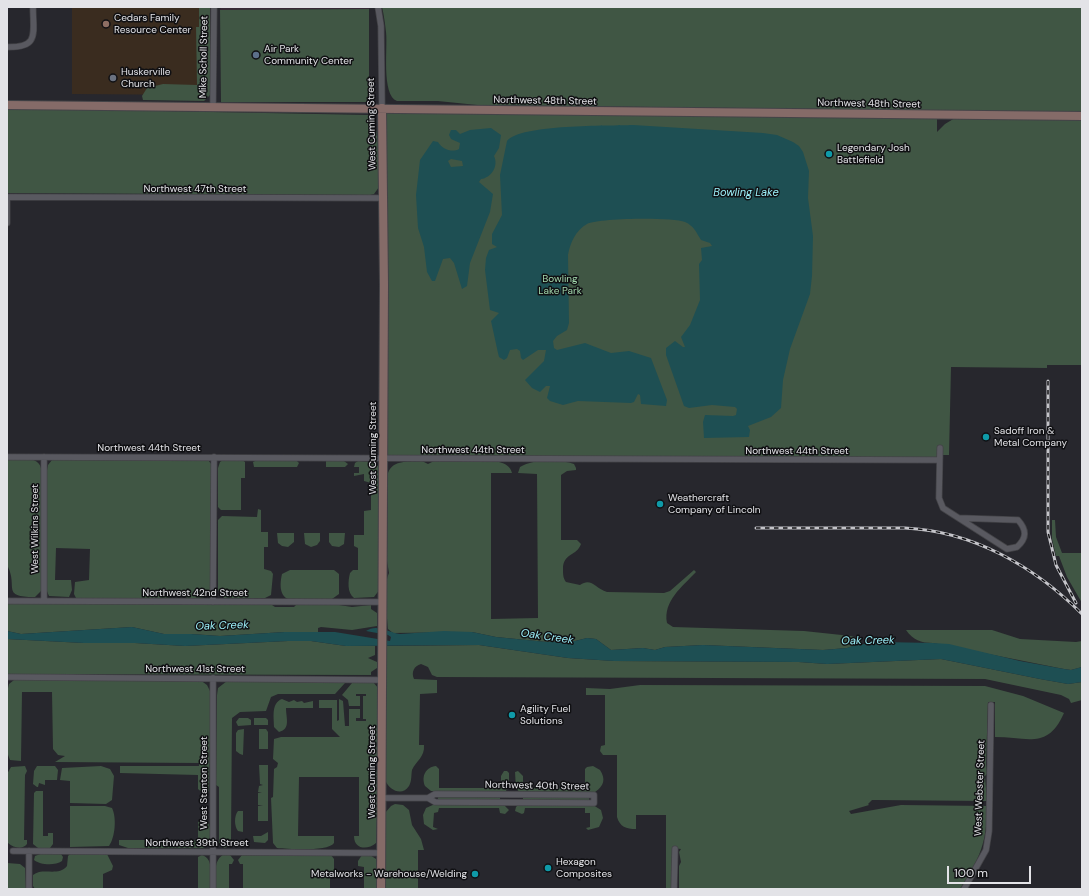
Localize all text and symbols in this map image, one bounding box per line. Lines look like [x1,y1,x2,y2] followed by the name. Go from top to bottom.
[114,12,191,36] place label: Cedars Family Resource Center
[197,16,211,98] street label: Mike Scholl Street
[101,19,111,29] marker: Cedars Family Resource Center
[264,43,353,66] place label: Air Park Community Center
[251,50,261,60] marker: Air Park Community Center
[121,66,170,90] place label: Huskerville Church
[108,73,118,83] marker: Huskerville Church
[365,78,379,170] street label: West Cuming Street
[493,94,597,108] street label: Northwest 48th Street
[817,97,921,111] street label: Northwest 48th Street
[837,142,910,166] place label: Legendary Josh Battlefield
[824,149,834,159] marker: Legendary Josh Battlefield
[144,183,246,195] street label: Northwest 47th Street
[713,186,779,200] water label: Bowling Lake
[538,273,582,296] park label: Bowling Lake Park
[367,402,379,494] street label: West Cuming Street
[994,425,1067,448] place label: Sadoff Iron & Metal Company
[981,432,991,442] marker: Sadoff Iron & Metal Company
[97,442,201,454] street label: Northwest 44th Street
[421,444,525,456] street label: Northwest 44th Street
[745,445,849,457] street label: Northwest 44th Street
[29,484,41,574] street label: West Wilkins Street
[668,492,761,516] place label: Weathercraft Company of Lincoln
[655,499,665,509] marker: Weathercraft Company of Lincoln
[142,587,248,599] street label: Northwest 42nd Street
[195,618,249,634] water label: Oak Creek
[520,627,574,647] water label: Oak Creek
[841,634,895,648] water label: Oak Creek
[145,663,245,675] street label: Northwest 41st Street
[520,703,570,726] place label: Agility Fuel Solutions
[507,710,517,720] marker: Agility Fuel Solutions
[366,726,378,818] street label: West Cuming Street
[198,736,210,830] street label: West Stanton Street
[972,740,988,836] street label: West Webster Street
[485,779,589,793] street label: Northwest 40th Street
[145,837,249,849] street label: Northwest 39th Street
[556,856,612,880] place label: Hexagon Composites
[949,858,1033,884] scale bar
[543,863,553,873] marker: Hexagon Composites
[954,865,988,881] text: 100 m
[311,868,467,880] place label: Metalworks - Warehouse/Welding
[470,869,480,879] marker: Metalworks - Warehouse/Welding

